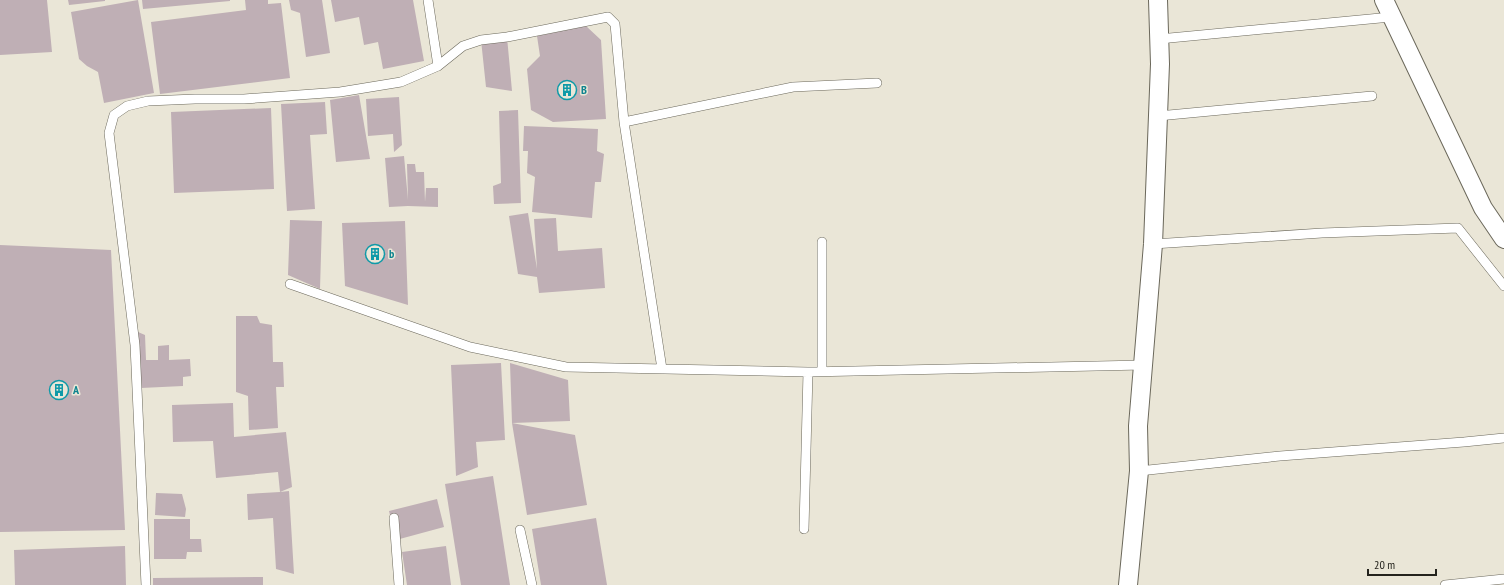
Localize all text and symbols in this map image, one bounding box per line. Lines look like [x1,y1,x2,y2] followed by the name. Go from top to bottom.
[556,79,578,101] building icon: B
[581,82,587,97] place label: B
[364,243,386,265] building icon: b
[389,246,395,261] place label: b
[48,379,70,401] building icon: A
[72,382,80,397] place label: A
[1368,551,1436,577] scale bar
[1374,557,1395,572] text: 20 m

